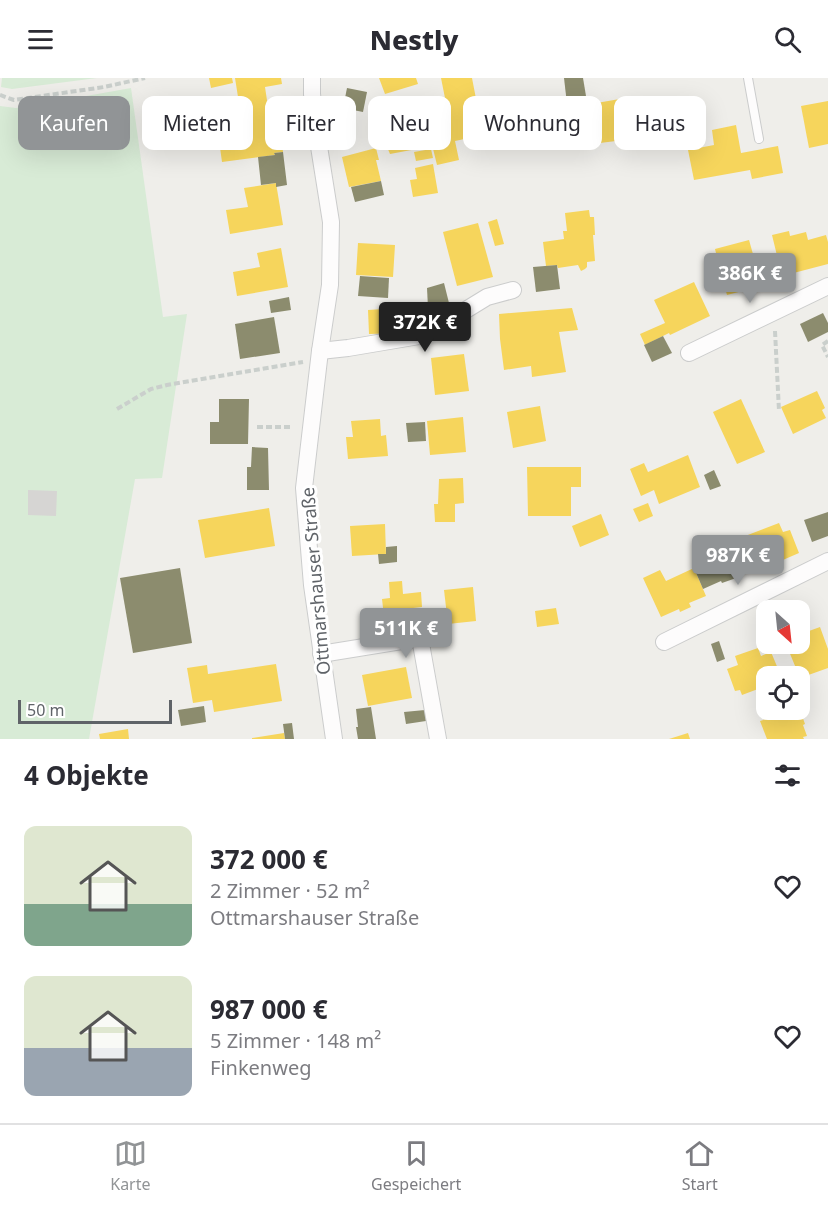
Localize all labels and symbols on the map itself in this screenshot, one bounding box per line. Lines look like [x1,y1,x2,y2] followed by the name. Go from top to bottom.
[701,253,799,304] pin: 386K €
[376,302,474,353] pin: 372K €
[295,486,335,676] street label: Ottmarshauser Straße
[689,535,787,586] pin: 987K €
[756,600,810,654] north arrow
[357,608,455,659] pin: 511K €
[18,697,172,724] scale bar

